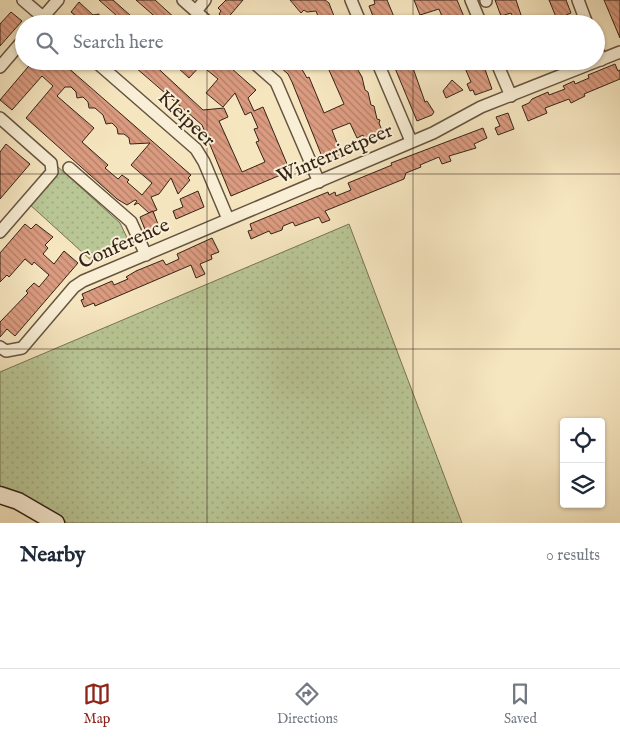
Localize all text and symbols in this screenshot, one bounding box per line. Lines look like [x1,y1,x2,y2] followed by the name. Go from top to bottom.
[15,15,605,70] search box
[33,29,61,57] icon: search
[73,31,164,55] text: Search here
[152,85,221,153] street label: Kleipeer
[273,118,397,190] street label: Winterrietpeer
[75,213,173,275] street label: Conference
[560,418,605,508] map controls
[560,418,605,463] button: locate
[560,463,605,508] button: layers
[20,542,85,569] text: Nearby
[546,546,600,566] text: 0 results
[83,680,111,728] tab: Map
[277,680,338,728] tab: Directions
[504,680,537,728] tab: Saved

